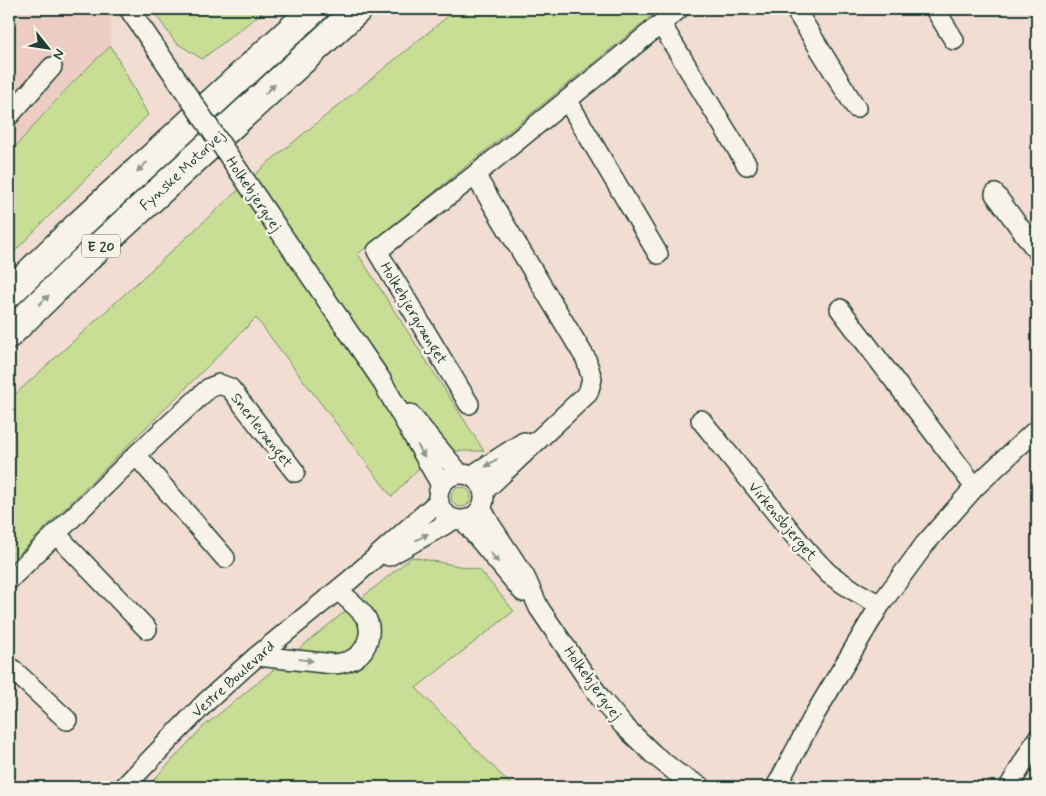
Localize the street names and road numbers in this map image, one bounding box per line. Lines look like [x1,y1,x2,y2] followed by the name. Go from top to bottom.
[136,126,230,216] street label: Fynske Motorvej
[221,153,286,236] street label: Holkebjergvej
[82,235,120,258] road number: E 20
[374,259,451,369] street label: Holkebjergvænget
[225,389,297,473] street label: Snerlevænget
[742,478,821,566] street label: Virkensbjerget
[188,637,280,723] street label: Vestre Boulevard
[559,643,626,725] street label: Holkebjergvej

